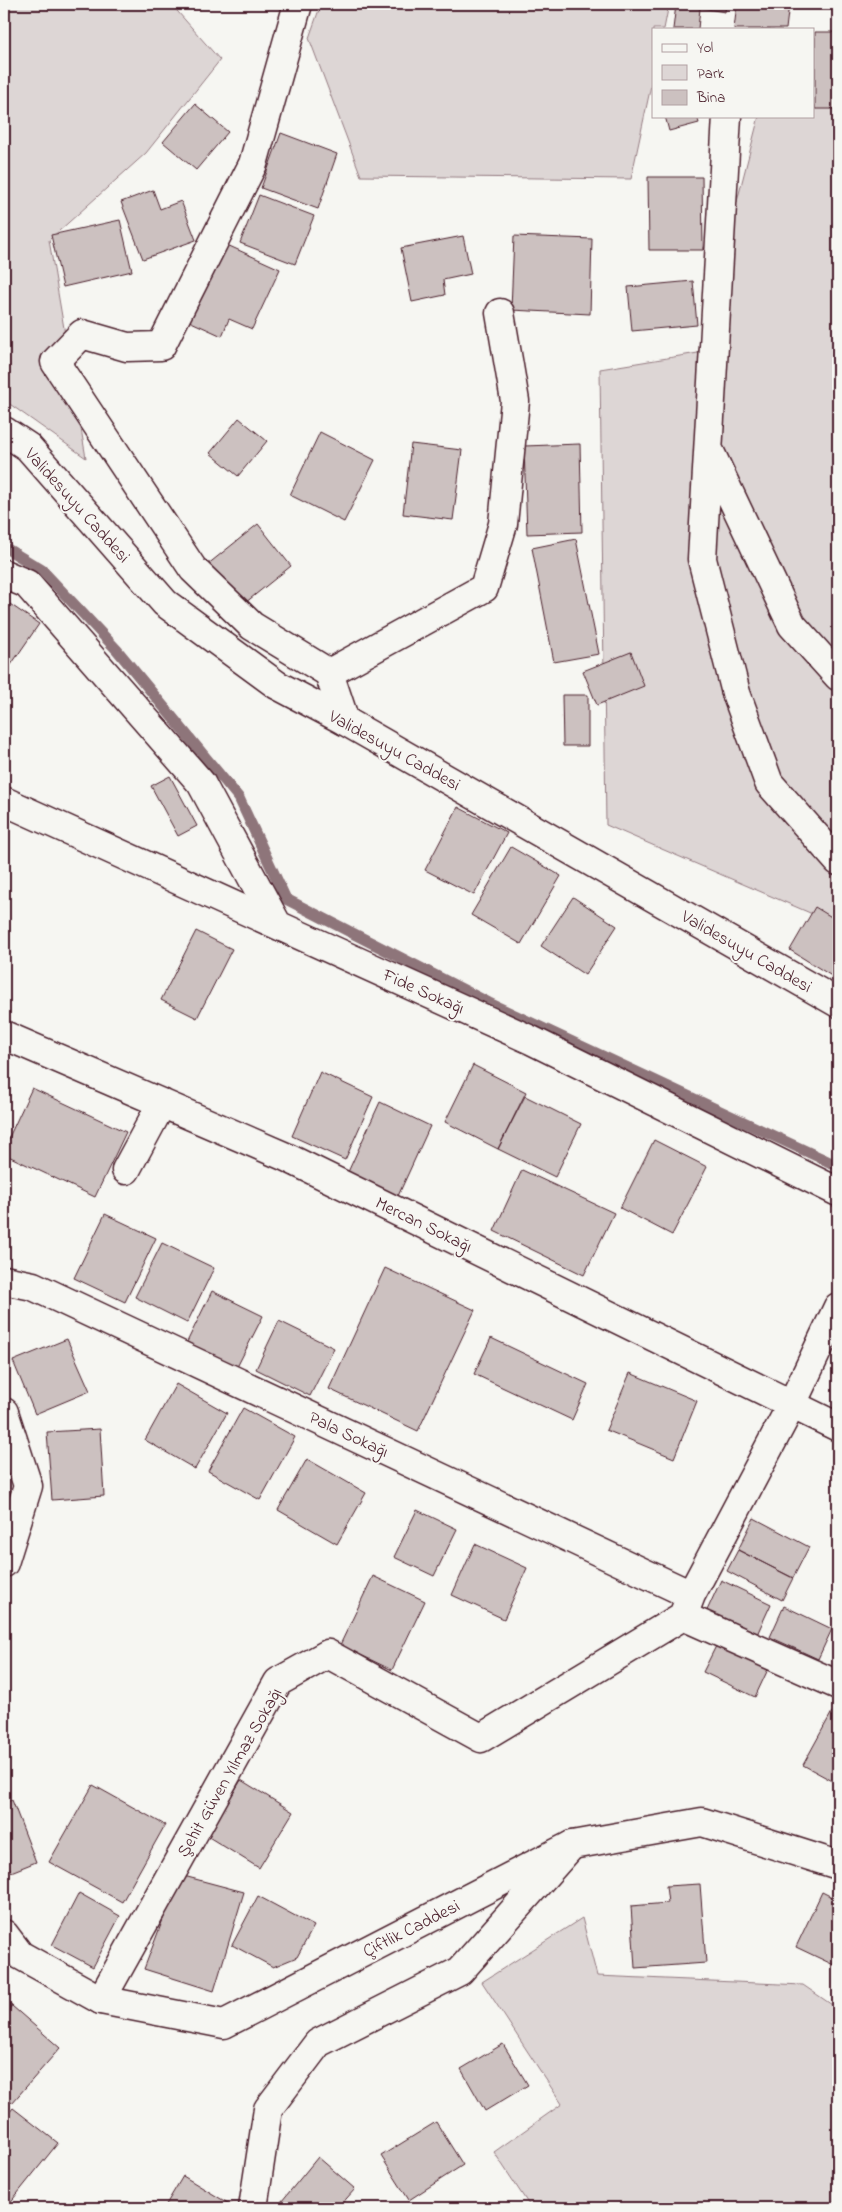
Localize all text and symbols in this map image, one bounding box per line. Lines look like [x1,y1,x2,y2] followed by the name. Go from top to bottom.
[652,28,814,118] legend
[697,37,713,59] text: Yol
[697,63,725,85] text: Park
[696,87,725,109] text: Bina
[17,442,135,570] street label: Validesuyu Caddesi
[323,704,465,799] street label: Validesuyu Caddesi
[675,904,816,1001] street label: Validesuyu Caddesi
[377,963,468,1023] street label: Fide Sokağı
[370,1191,476,1261] street label: Mercan Sokağı
[303,1406,392,1467] street label: Pala Sokağı
[171,1683,291,1863] street label: Şehit Güven Yılmaz Sokağı
[359,1894,465,1965] street label: Çiftlik Caddesi

